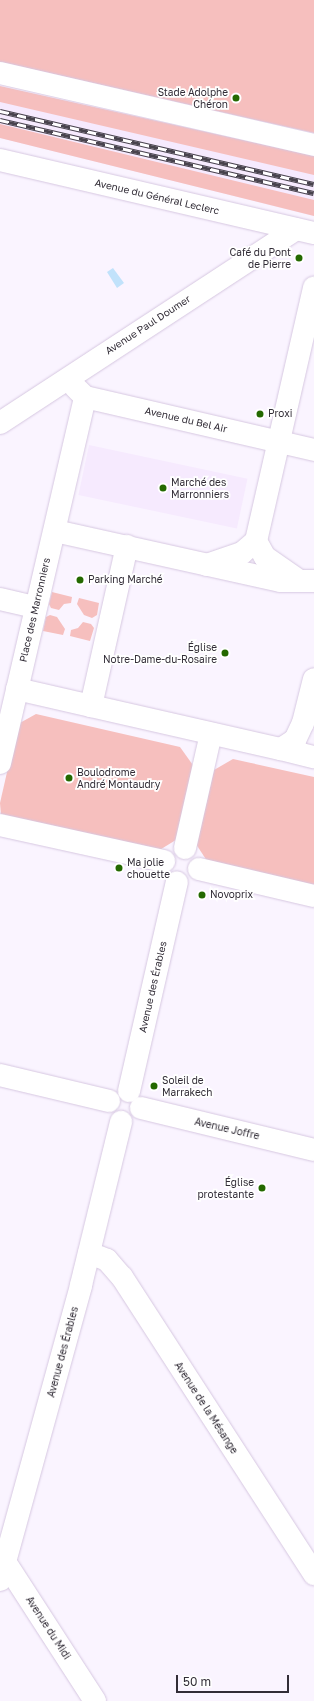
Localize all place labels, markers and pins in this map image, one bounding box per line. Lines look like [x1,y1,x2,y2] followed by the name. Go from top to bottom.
[158,86,228,110] place label: Stade Adolphe Chéron
[231,93,241,103] marker: Stade Adolphe Chéron
[230,246,291,270] place label: Café du Pont de Pierre
[294,253,304,263] marker: Café du Pont de Pierre
[268,408,292,420] place label: Proxi
[255,409,265,419] marker: Proxi
[171,476,229,500] place label: Marché des Marronniers
[158,483,168,493] marker: Marché des Marronniers
[88,574,163,586] place label: Parking Marché
[75,575,85,585] marker: Parking Marché
[103,641,217,664] place label: Église Notre-Dame-du-Rosaire
[220,648,230,658] marker: Église Notre-Dame-du-Rosaire
[77,766,160,790] place label: Boulodrome André Montaudry
[64,773,74,783] marker: Boulodrome André Montaudry
[127,856,170,880] place label: Ma jolie chouette
[114,863,124,873] marker: Ma jolie chouette
[210,889,253,901] place label: Novoprix
[197,890,207,900] marker: Novoprix
[162,1074,212,1098] place label: Soleil de Marrakech
[149,1081,159,1091] marker: Soleil de Marrakech
[197,1176,254,1200] place label: Église protestante
[257,1183,267,1193] marker: Église protestante

